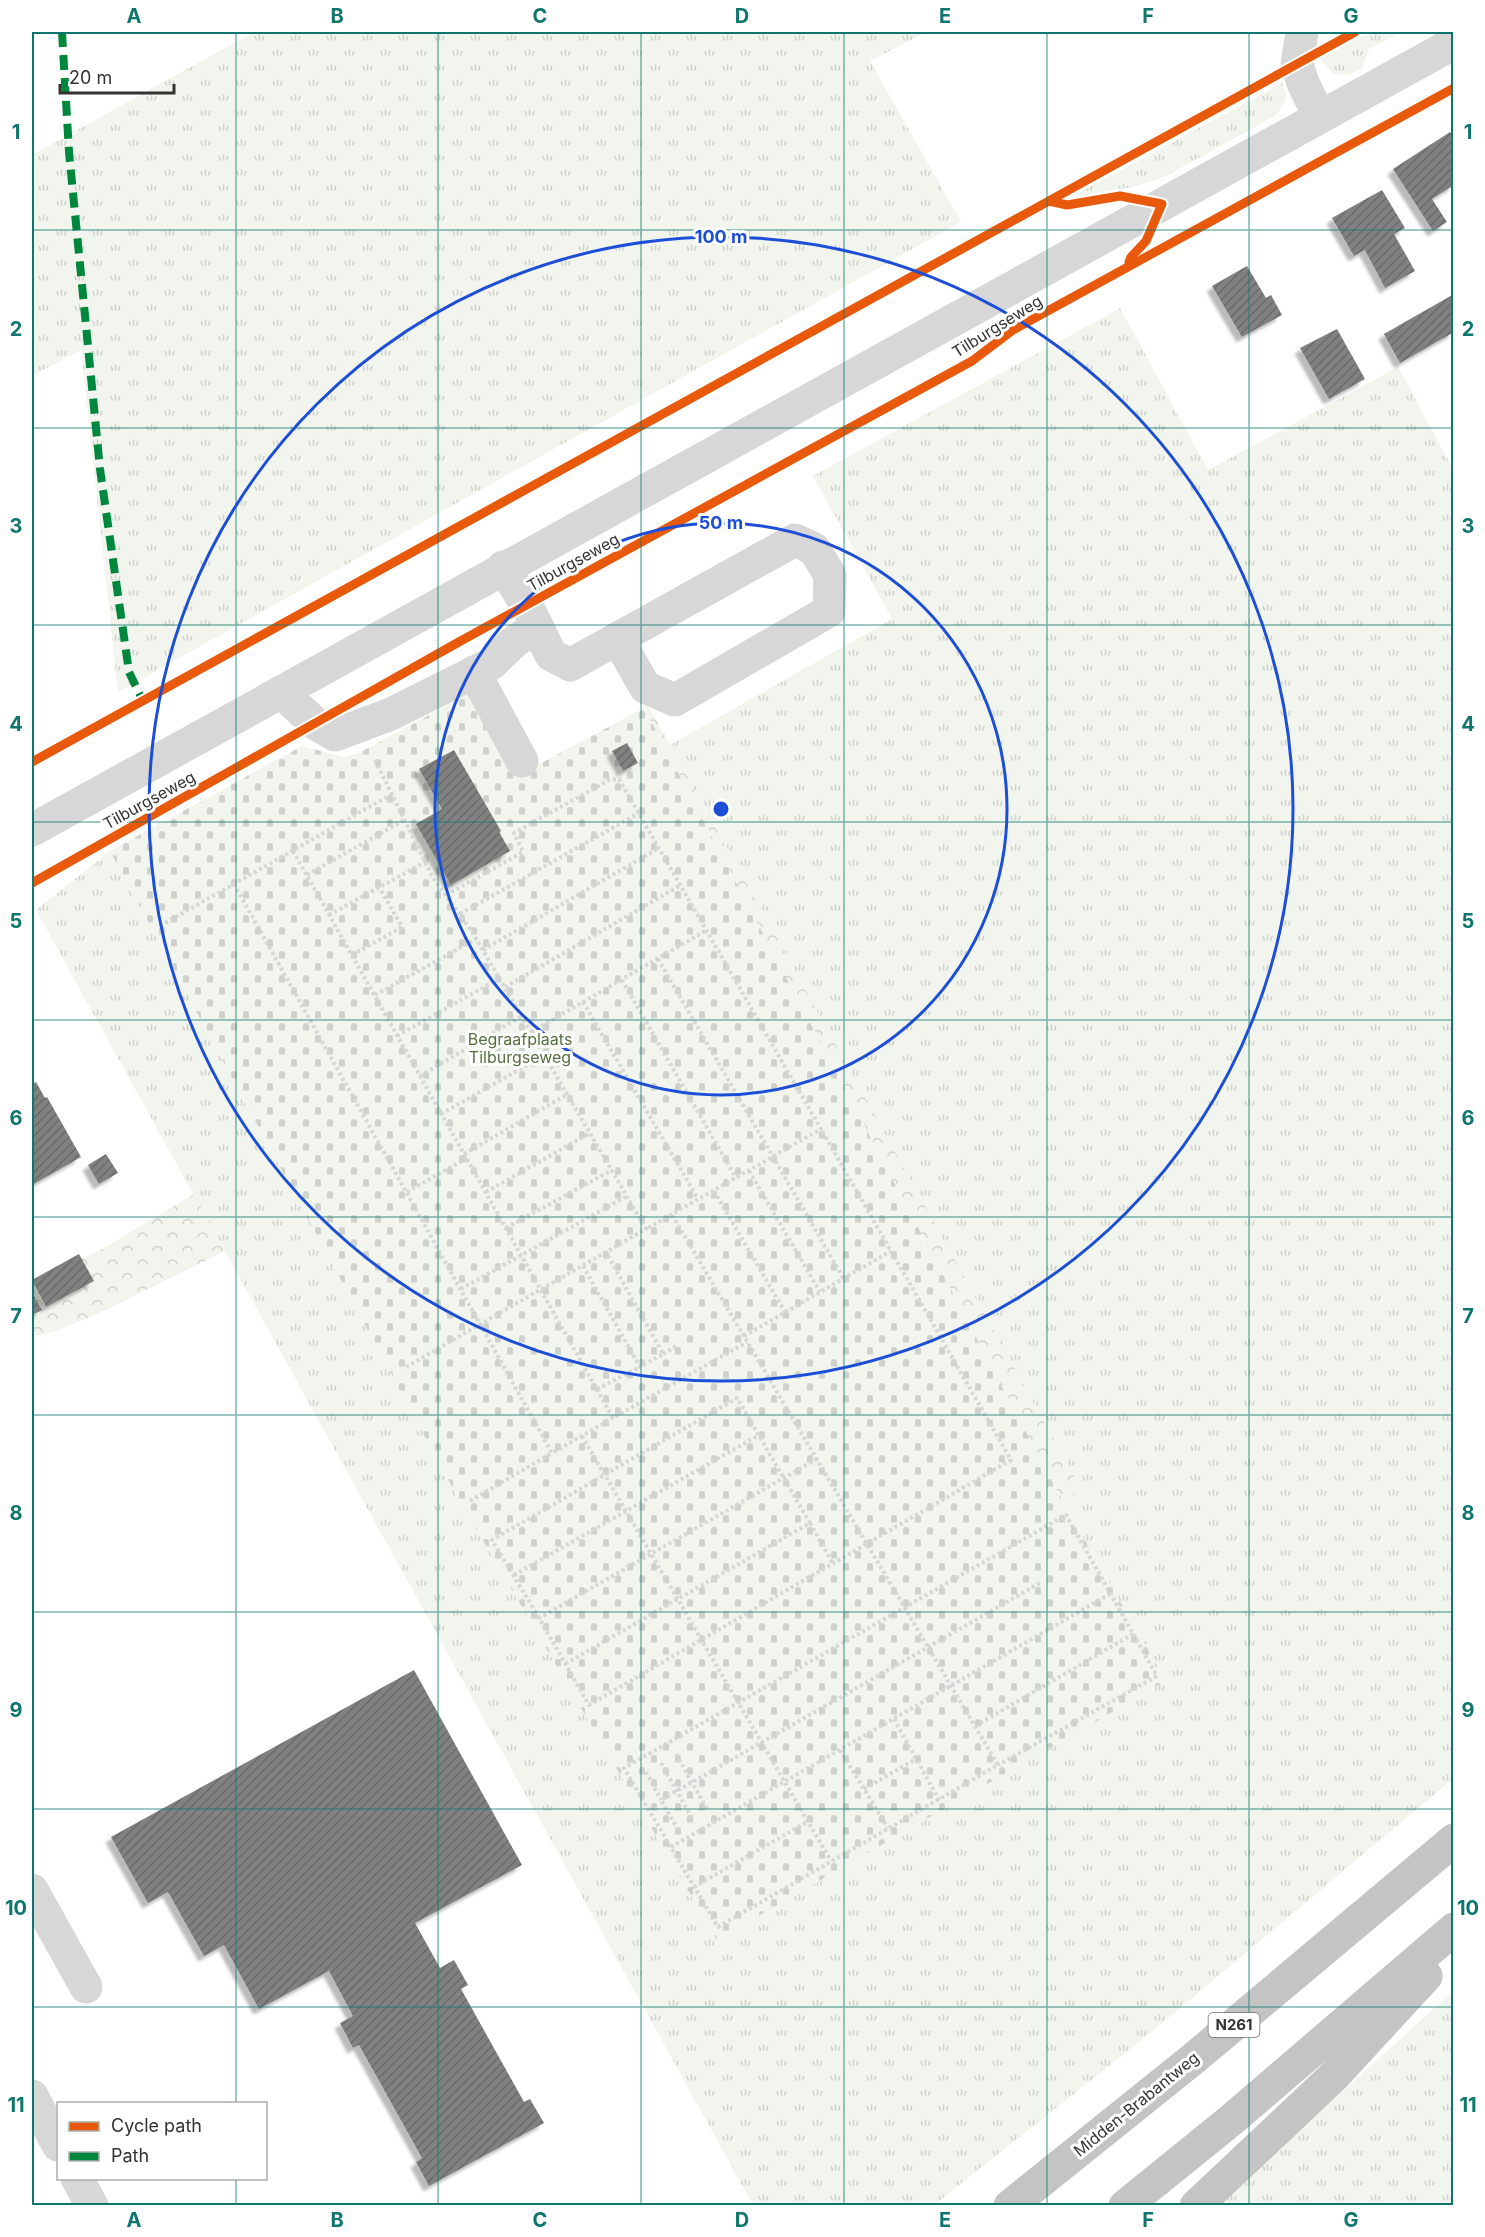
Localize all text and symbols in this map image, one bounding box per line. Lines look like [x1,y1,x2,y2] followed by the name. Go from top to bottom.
[127,4,142,28] text: A
[330,4,344,28] text: B
[533,4,547,28] text: C
[735,4,749,28] text: D
[939,4,951,28] text: E
[1142,4,1154,28] text: F
[1343,4,1359,28] text: G
[60,57,174,95] scale bar
[69,67,112,88] text: 20 m
[12,120,20,144] text: 1
[1464,120,1472,144] text: 1
[695,226,747,247] text: 100 m
[948,290,1046,362] street label: Tilburgseweg
[10,317,22,341] text: 2
[1462,317,1474,341] text: 2
[699,512,743,533] text: 50 m
[10,514,22,538] text: 3
[1462,514,1474,538] text: 3
[523,528,623,596] street label: Tilburgseweg
[9,712,23,736] text: 4
[1461,712,1475,736] text: 4
[99,766,199,834] street label: Tilburgseweg
[711,799,731,819] centre of rings
[10,909,22,933] text: 5
[1462,909,1474,933] text: 5
[468,1029,572,1067] park label: Begraafplaats Tilburgseweg
[10,1106,23,1130] text: 6
[1462,1106,1475,1130] text: 6
[10,1304,22,1328] text: 7
[1462,1304,1474,1328] text: 7
[9,1501,23,1525] text: 8
[1461,1501,1475,1525] text: 8
[10,1698,23,1722] text: 9
[1462,1698,1475,1722] text: 9
[5,1896,27,1920] text: 10
[1457,1896,1479,1920] text: 10
[1208,2013,1260,2037] road number: N261
[1069,2047,1203,2161] street label: Midden-Brabantweg
[7,2093,25,2117] text: 11
[1459,2093,1477,2117] text: 11
[57,2102,267,2180] legend
[111,2115,202,2136] text: Cycle path
[111,2145,149,2166] text: Path
[127,2208,142,2232] text: A
[330,2208,344,2232] text: B
[533,2208,547,2232] text: C
[735,2208,749,2232] text: D
[939,2208,951,2232] text: E
[1142,2208,1154,2232] text: F
[1343,2208,1359,2232] text: G

